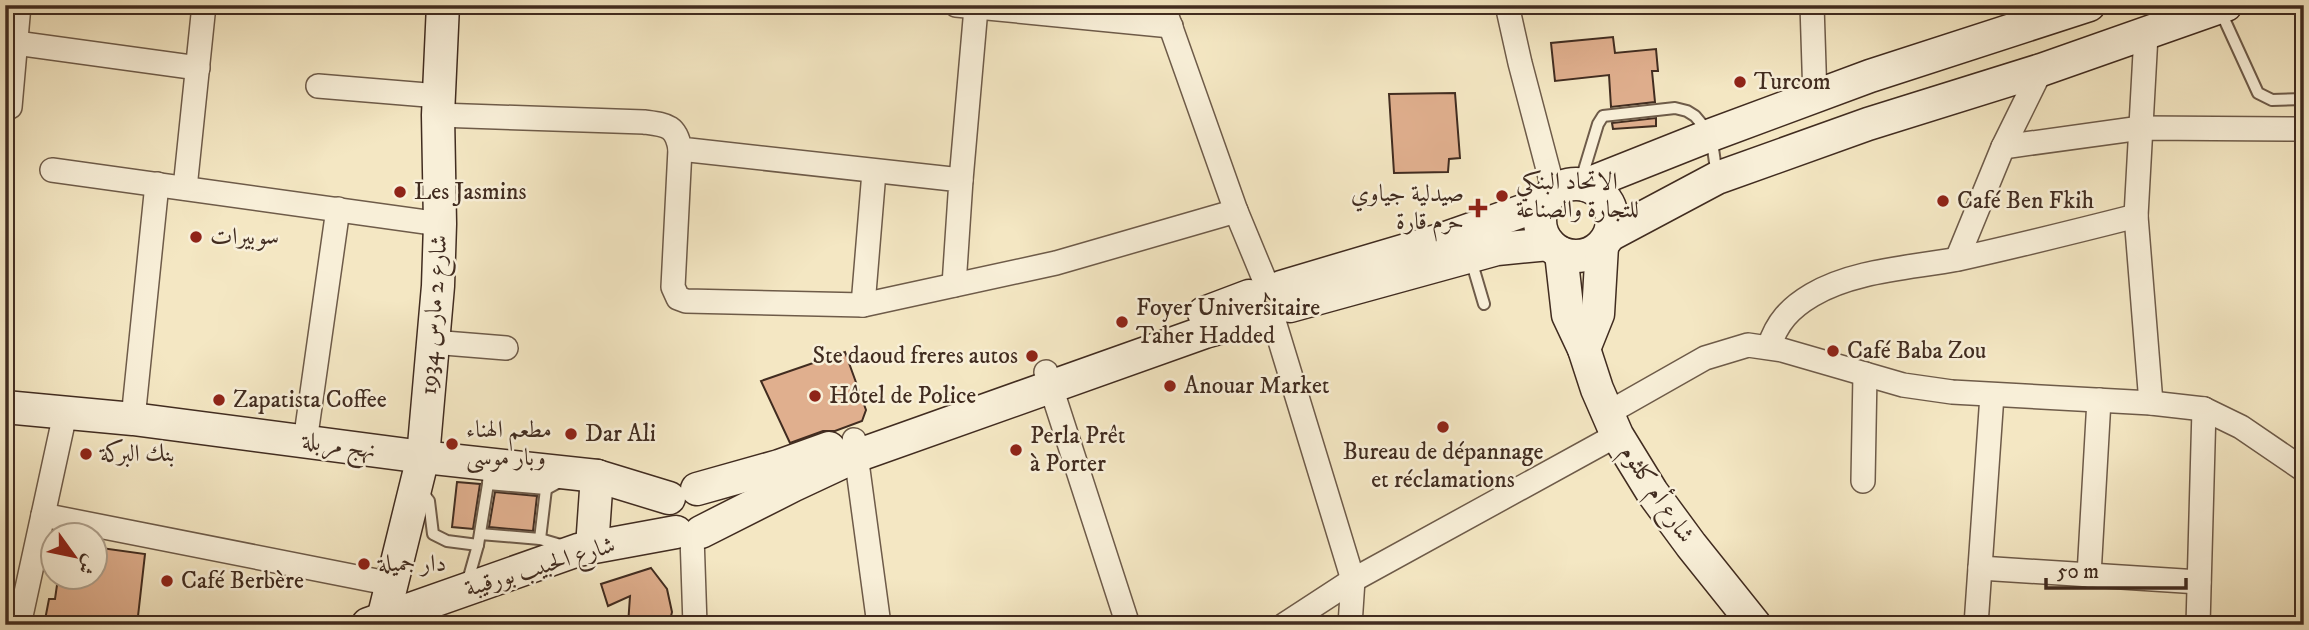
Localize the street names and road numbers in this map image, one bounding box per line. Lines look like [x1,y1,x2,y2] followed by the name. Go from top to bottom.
[413,234,459,396] street label: شارع 2 مارس 1934
[299,426,378,471] street label: نهج مربلة
[1609,437,1703,552] street label: شارع أم كلثوم
[461,530,620,608] street label: شارع الحبيب بورقيبة

